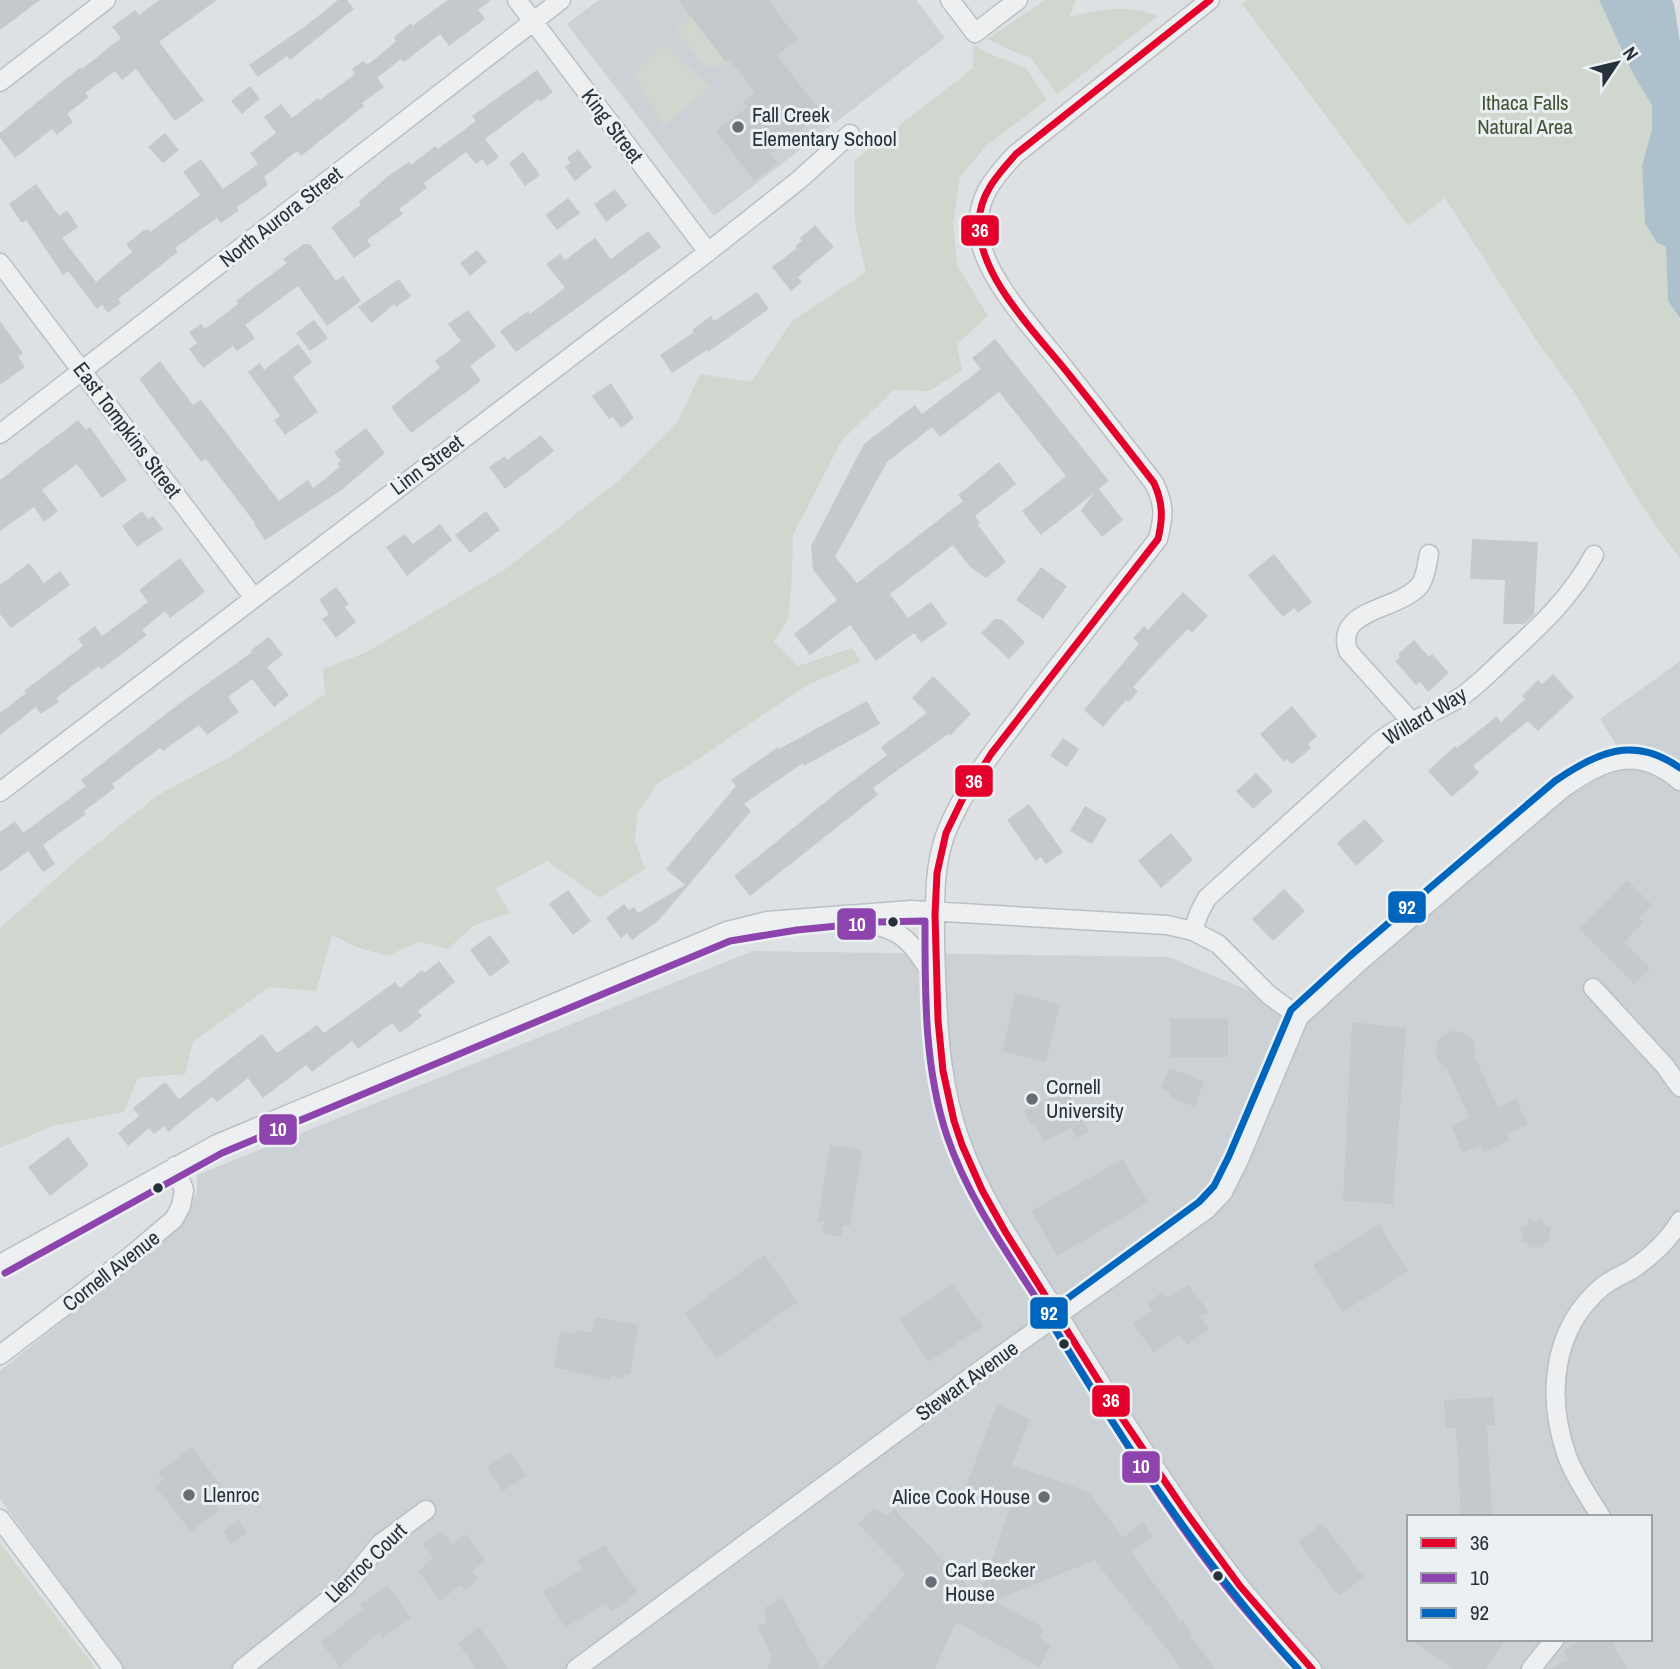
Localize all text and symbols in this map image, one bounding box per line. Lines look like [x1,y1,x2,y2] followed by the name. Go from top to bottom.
[1582,28,1652,98] north arrow
[1617,41,1645,65] text: N
[575,83,650,169] street label: King Street
[1477,88,1573,141] park label: Ithaca Falls Natural Area
[752,100,897,153] place label: Fall Creek Elementary School
[730,119,746,135] marker: Fall Creek Elementary School
[213,159,348,274] street label: North Aurora Street
[960,214,1000,247] line badge: 36
[971,217,989,243] text: 36
[67,356,188,504] street label: East Tompkins Street
[384,428,469,502] street label: Linn Street
[1378,679,1472,752] street label: Willard Way
[954,764,994,798] line badge: 36
[965,768,983,794] text: 36
[1387,890,1427,924] line badge: 92
[1398,894,1416,920] text: 92
[836,907,877,941] line badge: 10
[848,911,866,937] text: 10
[886,915,900,929] unlabelled marker
[1046,1072,1124,1125] place label: Cornell University
[1024,1091,1040,1107] marker: Cornell University
[258,1113,298,1146] line badge: 10
[269,1116,287,1142] text: 10
[151,1181,165,1195] unlabelled marker
[56,1223,166,1318] street label: Cornell Avenue
[1029,1296,1069,1330] line badge: 92
[1040,1300,1058,1326] text: 92
[910,1333,1024,1428] street label: Stewart Avenue
[1057,1337,1071,1351] unlabelled marker
[1091,1384,1131,1418] line badge: 36
[1102,1387,1120,1413] text: 36
[1121,1450,1161,1484] line badge: 10
[1132,1453,1150,1479] text: 10
[203,1480,259,1509] place label: Llenroc
[891,1482,1030,1511] place label: Alice Cook House
[181,1487,197,1503] marker: Llenroc
[1036,1489,1052,1505] marker: Alice Cook House
[1407,1515,1652,1641] legend
[318,1516,413,1609] street label: Llenroc Court
[1470,1528,1489,1557] text: 36
[945,1555,1035,1608] place label: Carl Becker House
[1470,1563,1489,1592] text: 10
[1211,1569,1225,1583] unlabelled marker
[923,1574,939,1590] marker: Carl Becker House
[1470,1598,1489,1627] text: 92

